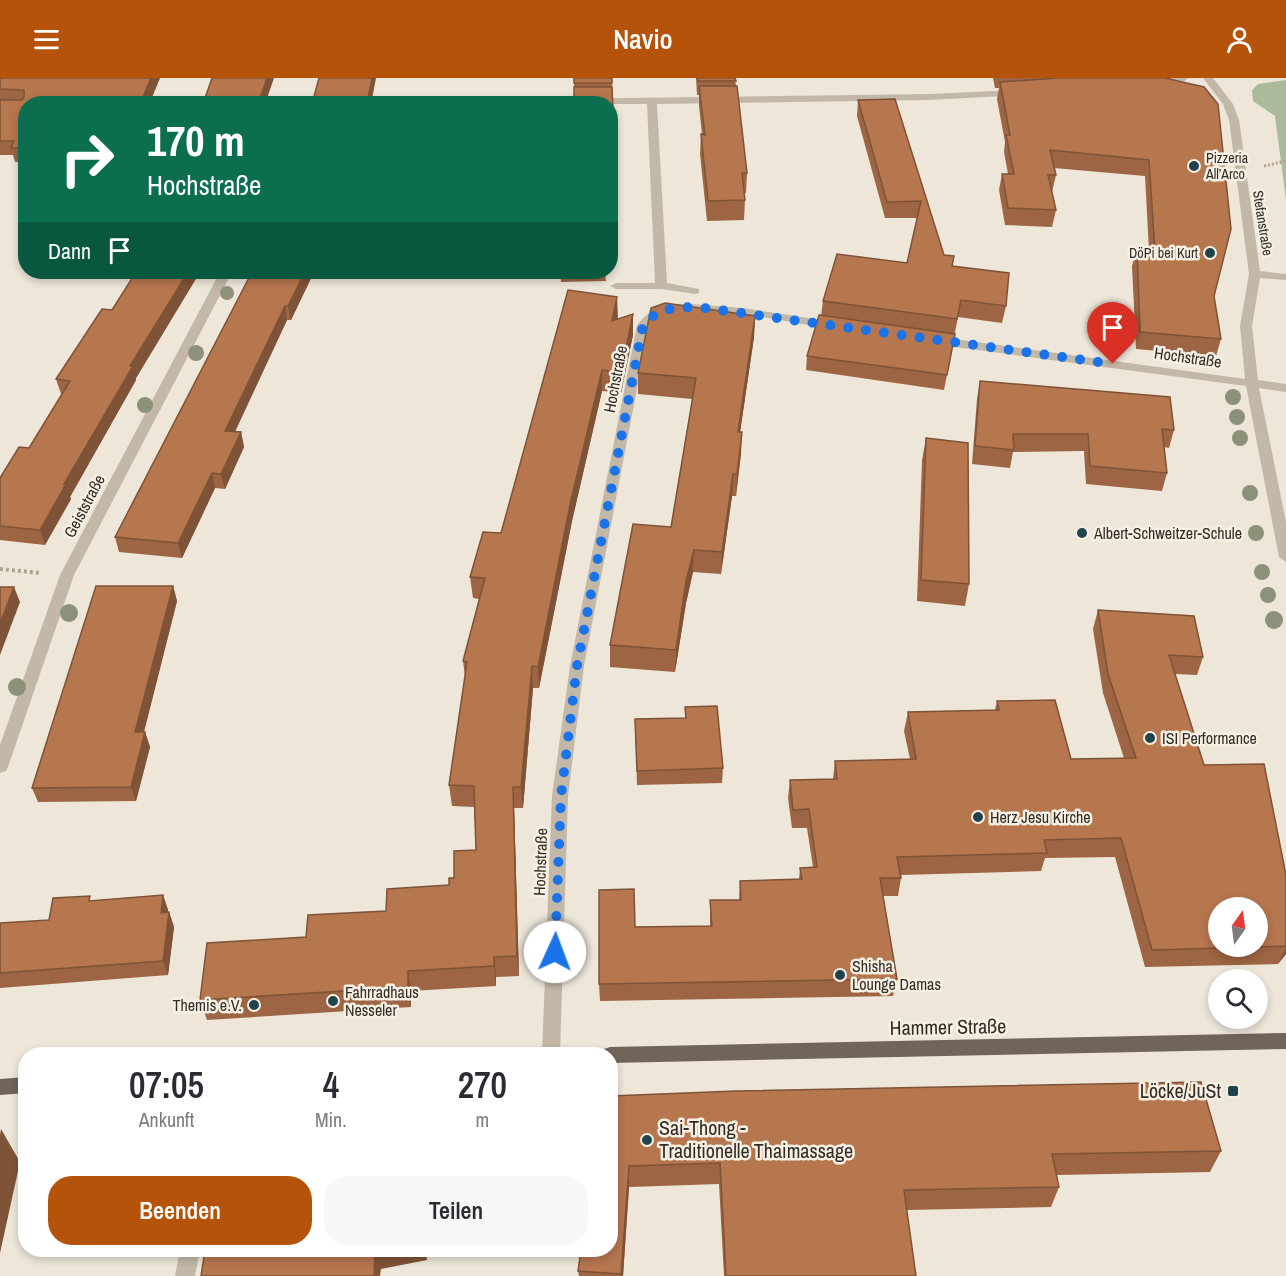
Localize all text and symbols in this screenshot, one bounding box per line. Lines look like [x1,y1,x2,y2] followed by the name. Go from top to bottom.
[613,21,673,57] text: Navio
[30,23,63,56] icon: menu
[1223,23,1256,56] icon: person
[147,113,245,169] text: 170 m
[48,120,126,198] icon: right
[1205,149,1249,183] place label: Pizzeria All’Arco
[1187,159,1201,173] marker: Pizzeria All’Arco
[147,167,261,203] text: Hochstraße
[1249,189,1277,257] street label: Stefanstraße
[103,234,136,267] icon: arrive
[48,236,91,266] text: Dann
[1129,244,1198,262] place label: DöPi bei Kurt
[1203,246,1217,260] marker: DöPi bei Kurt
[1087,302,1138,364] pin
[1096,311,1129,344] icon: arrive
[1153,341,1223,373] street label: Hochstraße
[598,344,632,414] street label: Hochstraße
[58,471,110,541] street label: Geiststraße
[1093,522,1242,544] place label: Albert-Schweitzer-Schule
[1075,526,1089,540] marker: Albert-Schweitzer-Schule
[1162,727,1257,749] place label: ISI Performance
[1143,731,1157,745] marker: ISI Performance
[990,806,1091,828] place label: Herz Jesu Kirche
[971,810,985,824] marker: Herz Jesu Kirche
[528,828,552,896] street label: Hochstraße
[1208,897,1268,957] north arrow
[1208,897,1268,1029] map controls
[523,920,587,984] position arrow
[852,955,941,995] place label: Shisha Lounge Damas
[833,968,847,982] marker: Shisha Lounge Damas
[1208,969,1268,1029] button: search
[345,981,419,1021] place label: Fahrradhaus Nesseler
[172,994,242,1016] place label: Themis e.V.
[326,994,340,1008] marker: Fahrradhaus Nesseler
[247,998,261,1012] marker: Themis e.V.
[889,1012,1007,1041] street label: Hammer Straße
[129,1061,204,1109] text: 07:05
[323,1061,339,1109] text: 4
[458,1061,507,1109] text: 270
[1140,1077,1221,1104] place label: Löcke/JuSt
[1226,1084,1240,1098] marker: Löcke/JuSt
[139,1106,194,1133] text: Ankunft
[315,1106,347,1133] text: Min.
[476,1106,489,1133] text: m
[659,1114,853,1164] place label: Sai-Thong - Traditionelle Thaimassage
[640,1133,654,1147] marker: Sai-Thong - Traditionelle Thaimassage
[48,1176,312,1245] button: Beenden
[324,1176,588,1245] button: Teilen

